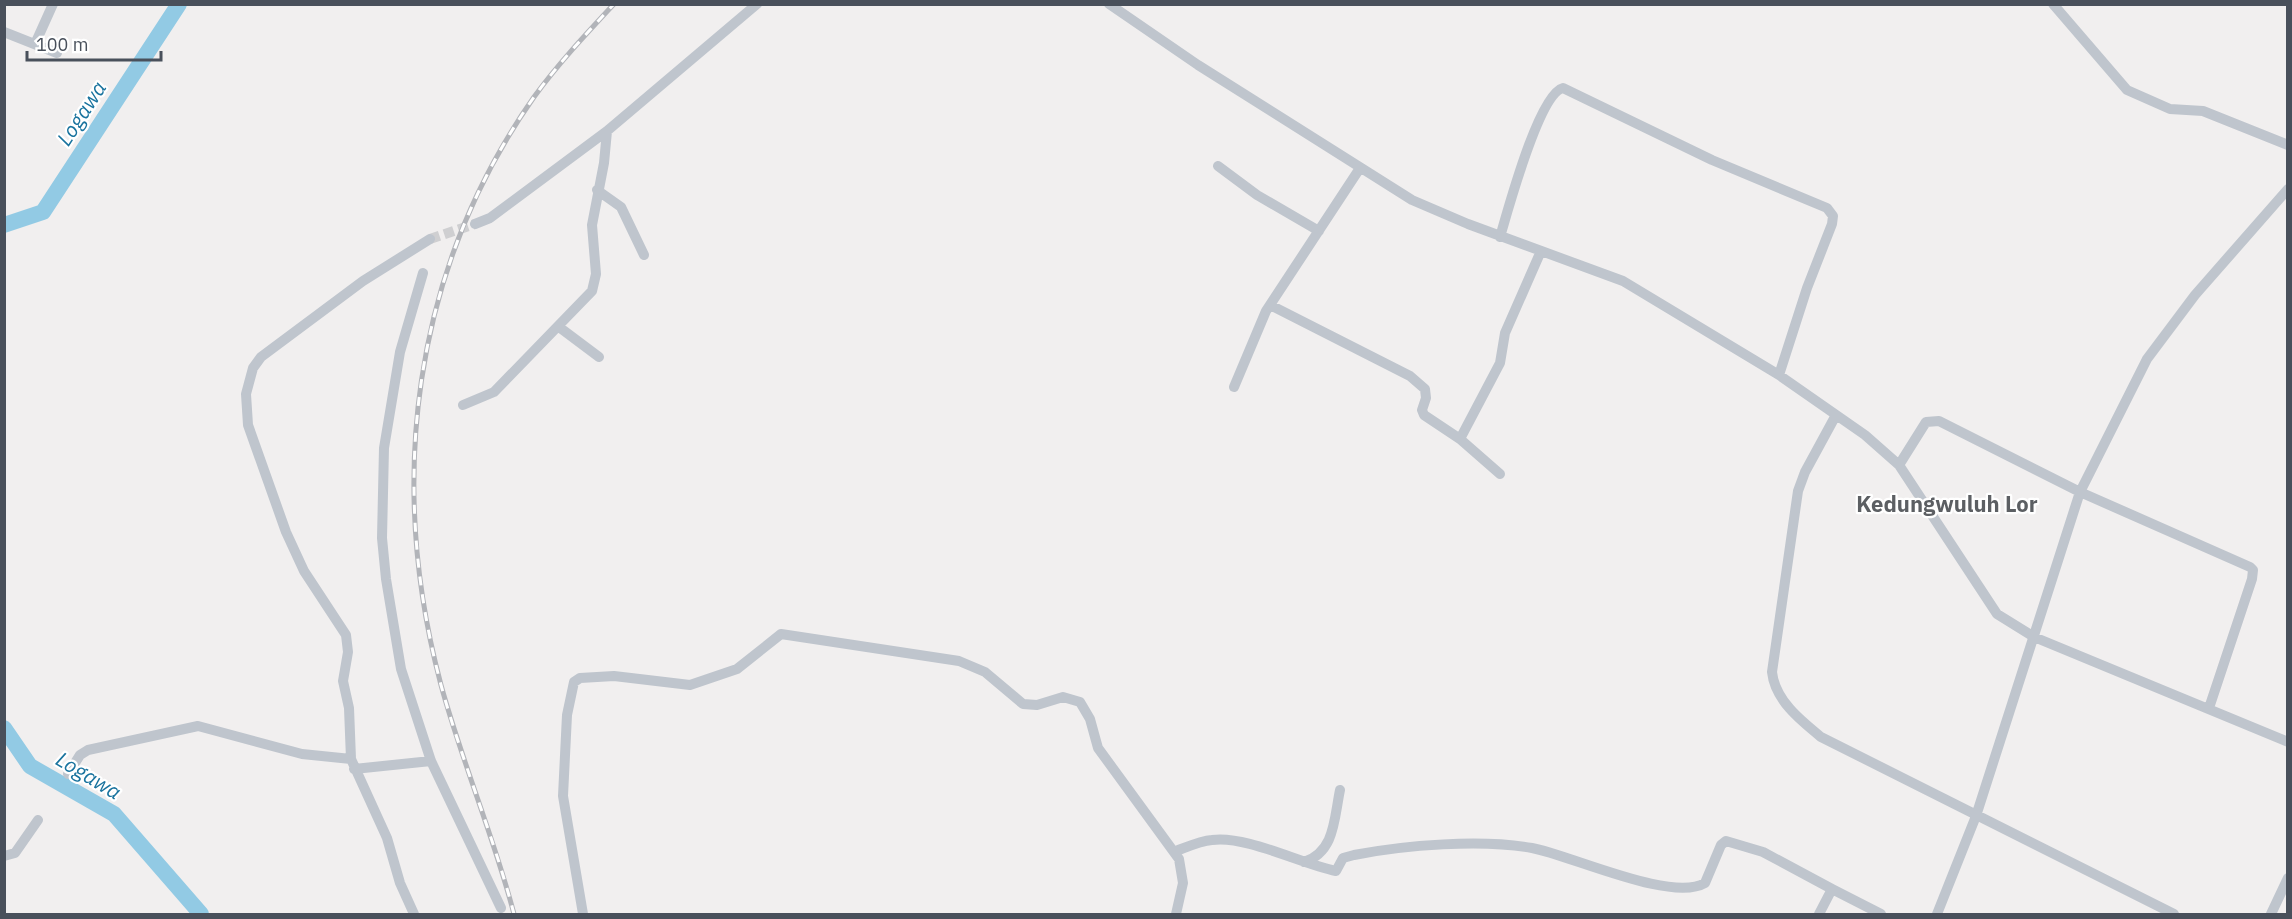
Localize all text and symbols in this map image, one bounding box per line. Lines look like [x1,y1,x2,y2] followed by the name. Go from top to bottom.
[27,24,160,62] scale bar
[36,33,88,56] text: 100 m
[50,75,112,151] water label: Logawa
[1856,489,2038,518] district label: Kedungwuluh Lor
[51,745,127,805] water label: Logawa

